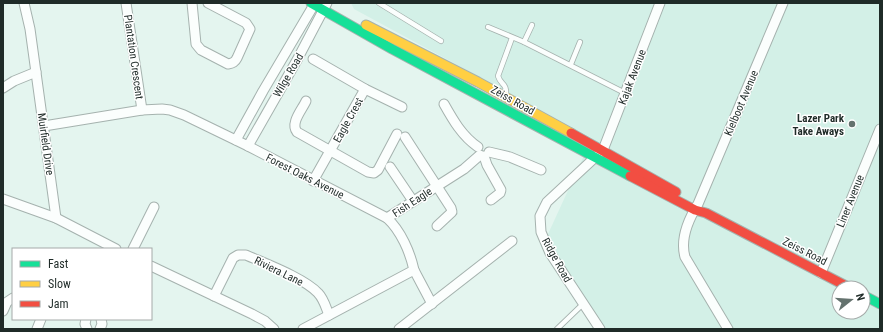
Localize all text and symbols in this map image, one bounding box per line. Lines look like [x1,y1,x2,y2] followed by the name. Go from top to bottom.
[121,14,146,100] street label: Plantation Crescent
[616,48,649,107] street label: Kajak Avenue
[271,51,306,100] street label: Wilge Road
[722,68,761,138] street label: Kielboot Avenue
[489,83,537,118] street label: Zeiss Road
[331,96,366,145] street label: Eagle Crest
[35,112,56,176] street label: Muirfield Drive
[792,112,845,138] place label: Lazer Park Take Aways
[847,119,857,129] marker: Lazer Park Take Aways
[264,151,346,202] street label: Forest Oaks Avenue
[834,173,867,229] street label: Liner Avenue
[390,185,434,220] street label: Fish Eagle
[780,235,829,268] street label: Zeiss Road
[539,236,574,285] street label: Ridge Road
[12,248,152,320] legend
[252,254,305,289] street label: Riviera Lane
[48,257,69,271] text: Fast
[48,277,71,291] text: Slow
[831,280,871,320] north arrow
[853,292,867,303] text: N
[48,297,69,311] text: Jam

